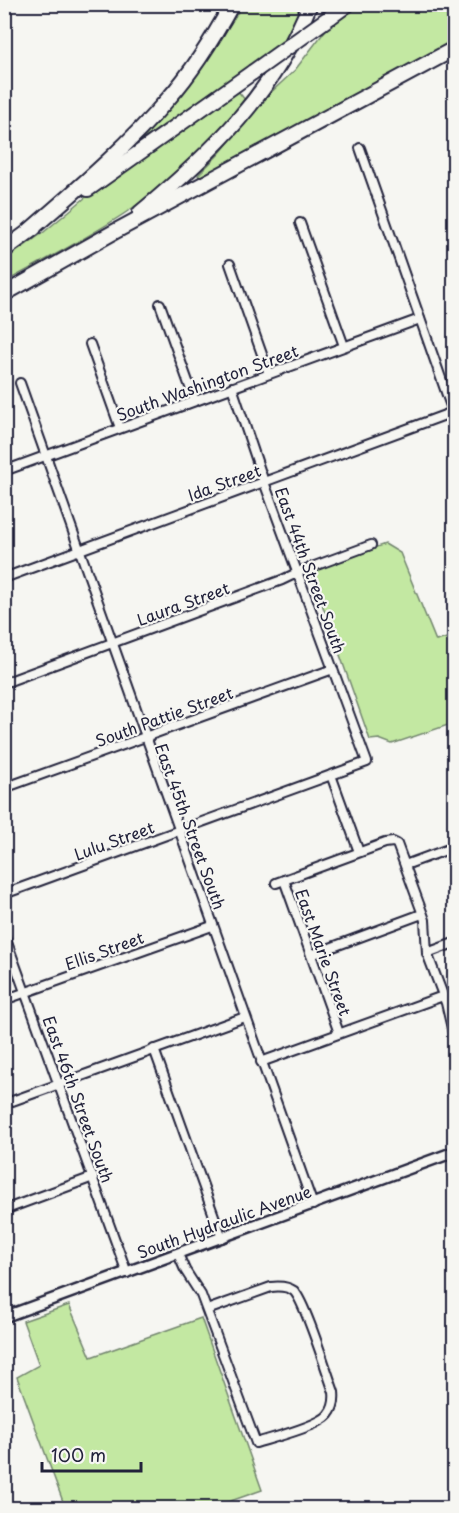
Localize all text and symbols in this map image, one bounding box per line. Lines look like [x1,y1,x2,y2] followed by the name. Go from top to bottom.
[113,338,302,426] street label: South Washington Street
[184,457,265,506] street label: Ida Street
[270,483,352,657] street label: East 44th Street South
[133,575,233,631] street label: Laura Street
[92,680,237,752] street label: South Pattie Street
[150,740,232,912] street label: East 45th Street South
[71,814,158,866] street label: Lulu Street
[290,885,358,1019] street label: East Marie Street
[61,924,147,975] street label: Ellis Street
[38,1012,120,1186] street label: East 46th Street South
[134,1178,315,1264] street label: South Hydraulic Avenue
[42,1435,141,1473] scale bar
[51,1441,106,1468] text: 100 m

